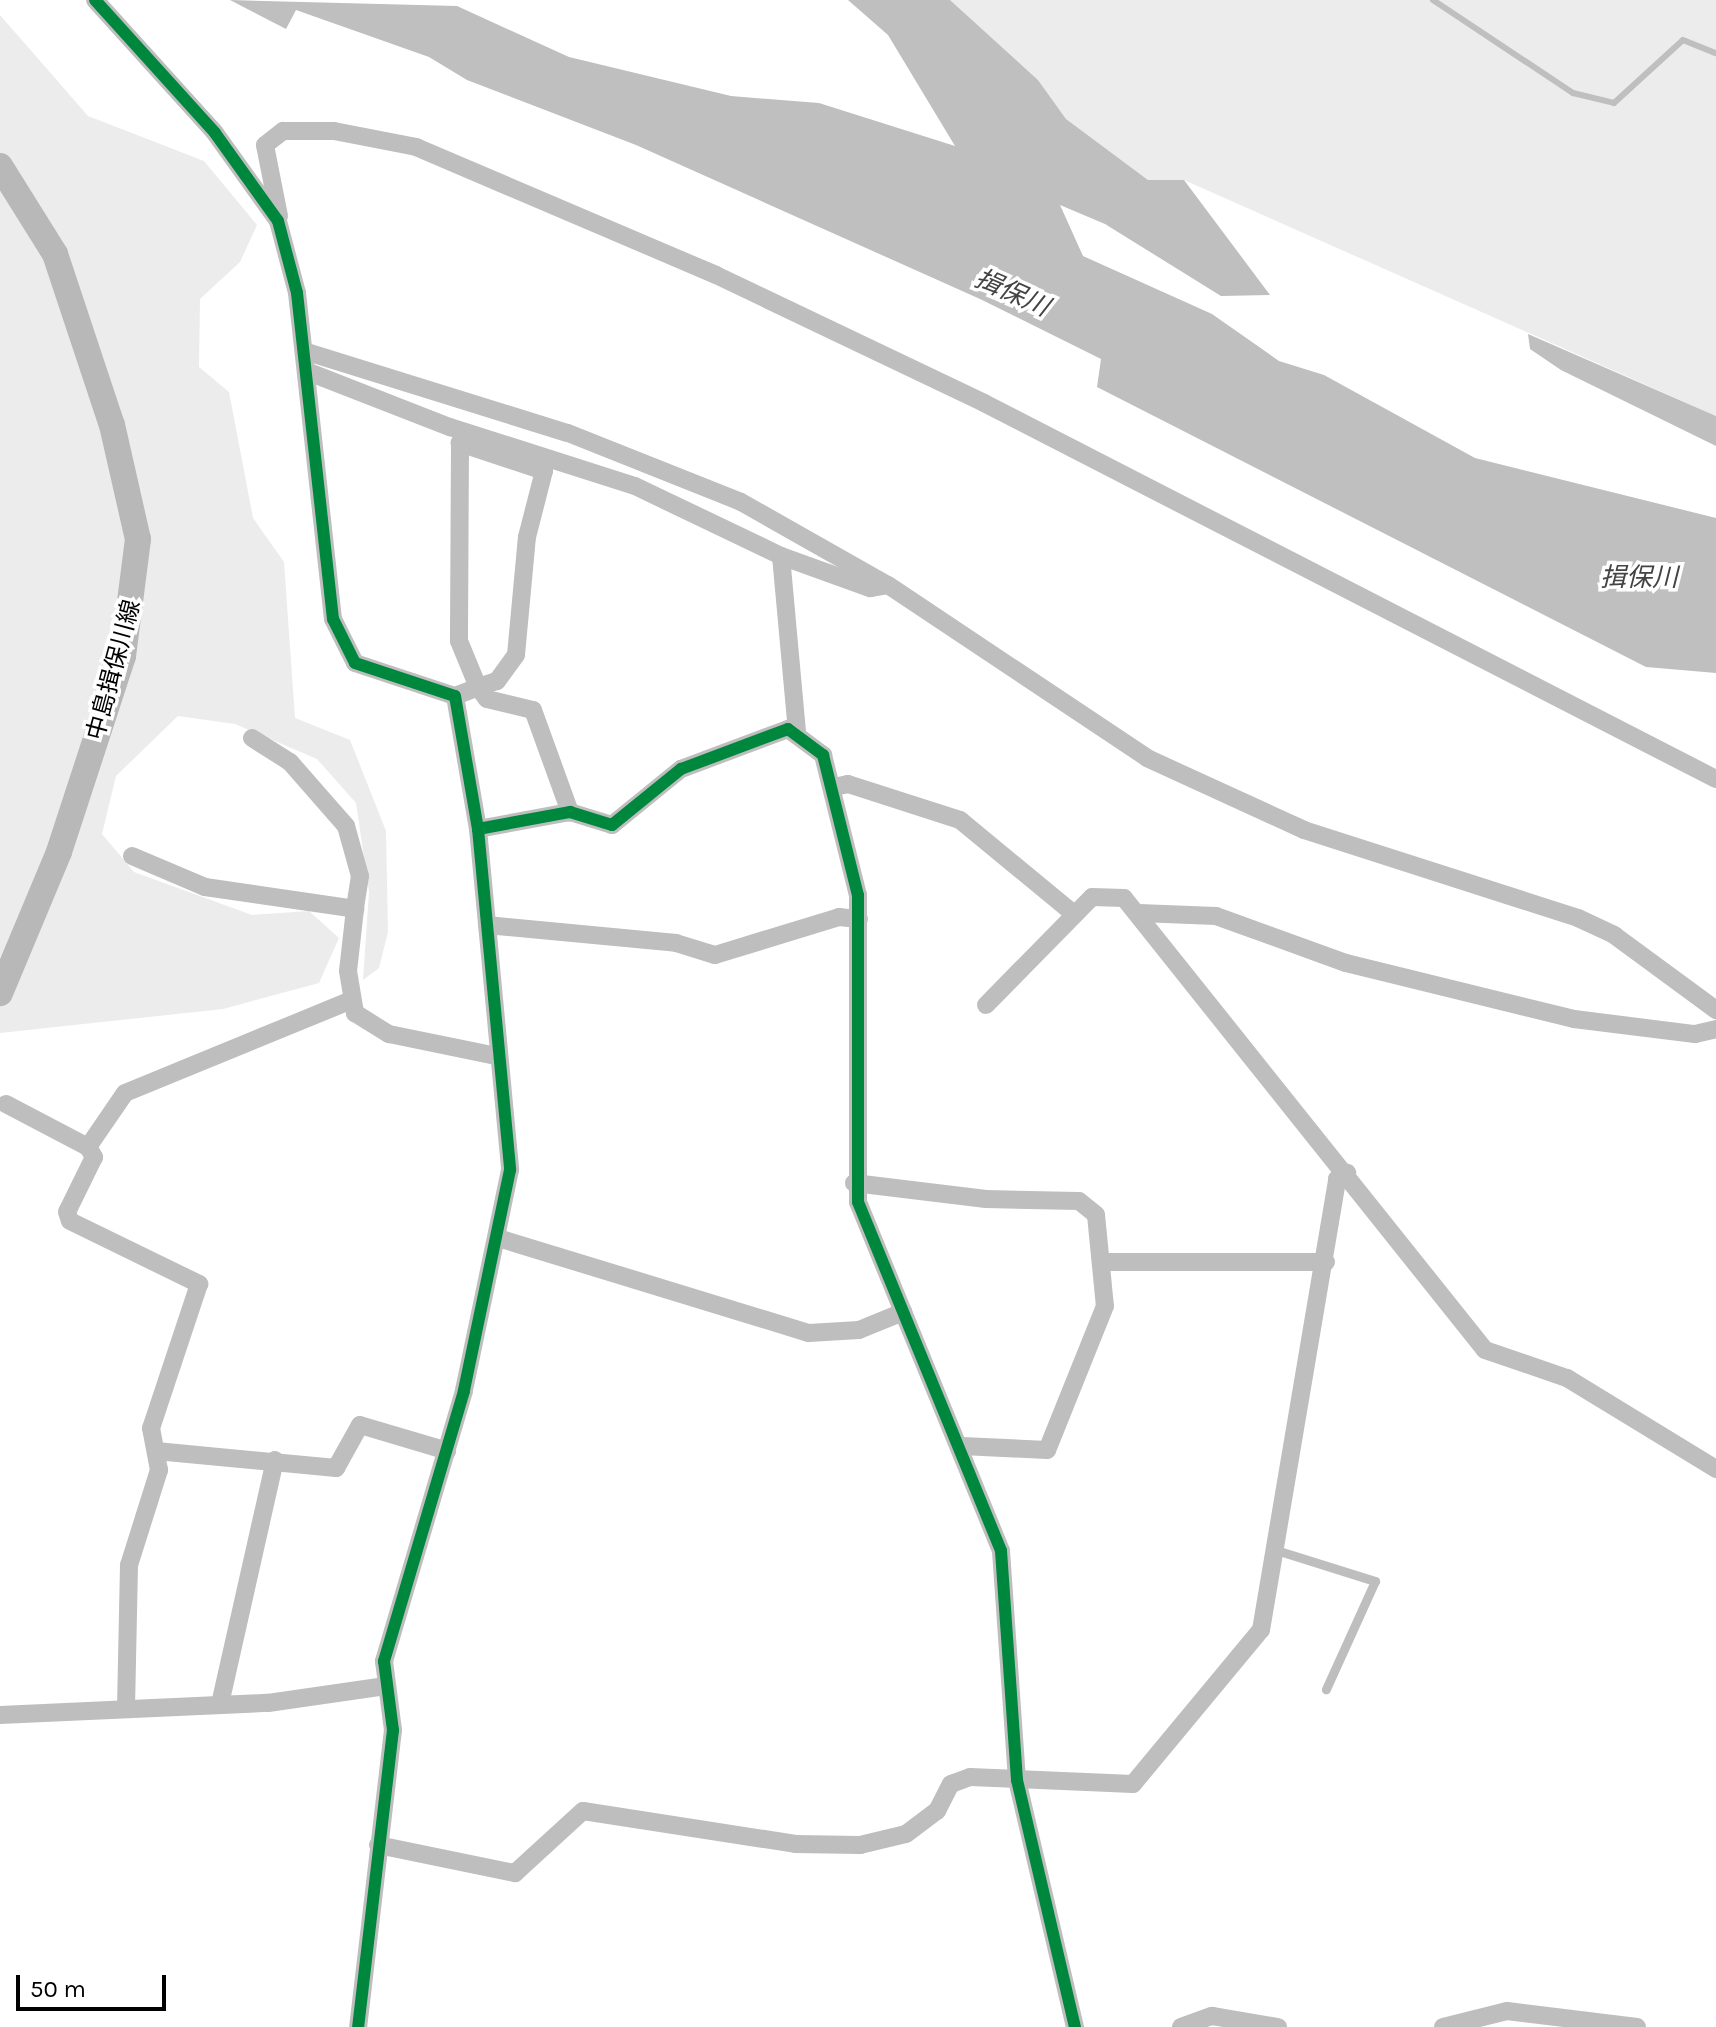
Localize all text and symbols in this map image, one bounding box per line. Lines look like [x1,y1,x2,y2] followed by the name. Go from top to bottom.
[970,263,1054,323] water label: 揖保川
[1600,562,1678,594] water label: 揖保川
[81,597,147,743] street label: 中島揖保川線
[20,1959,170,2009] scale bar
[30,1975,86,2003] text: 50 m

